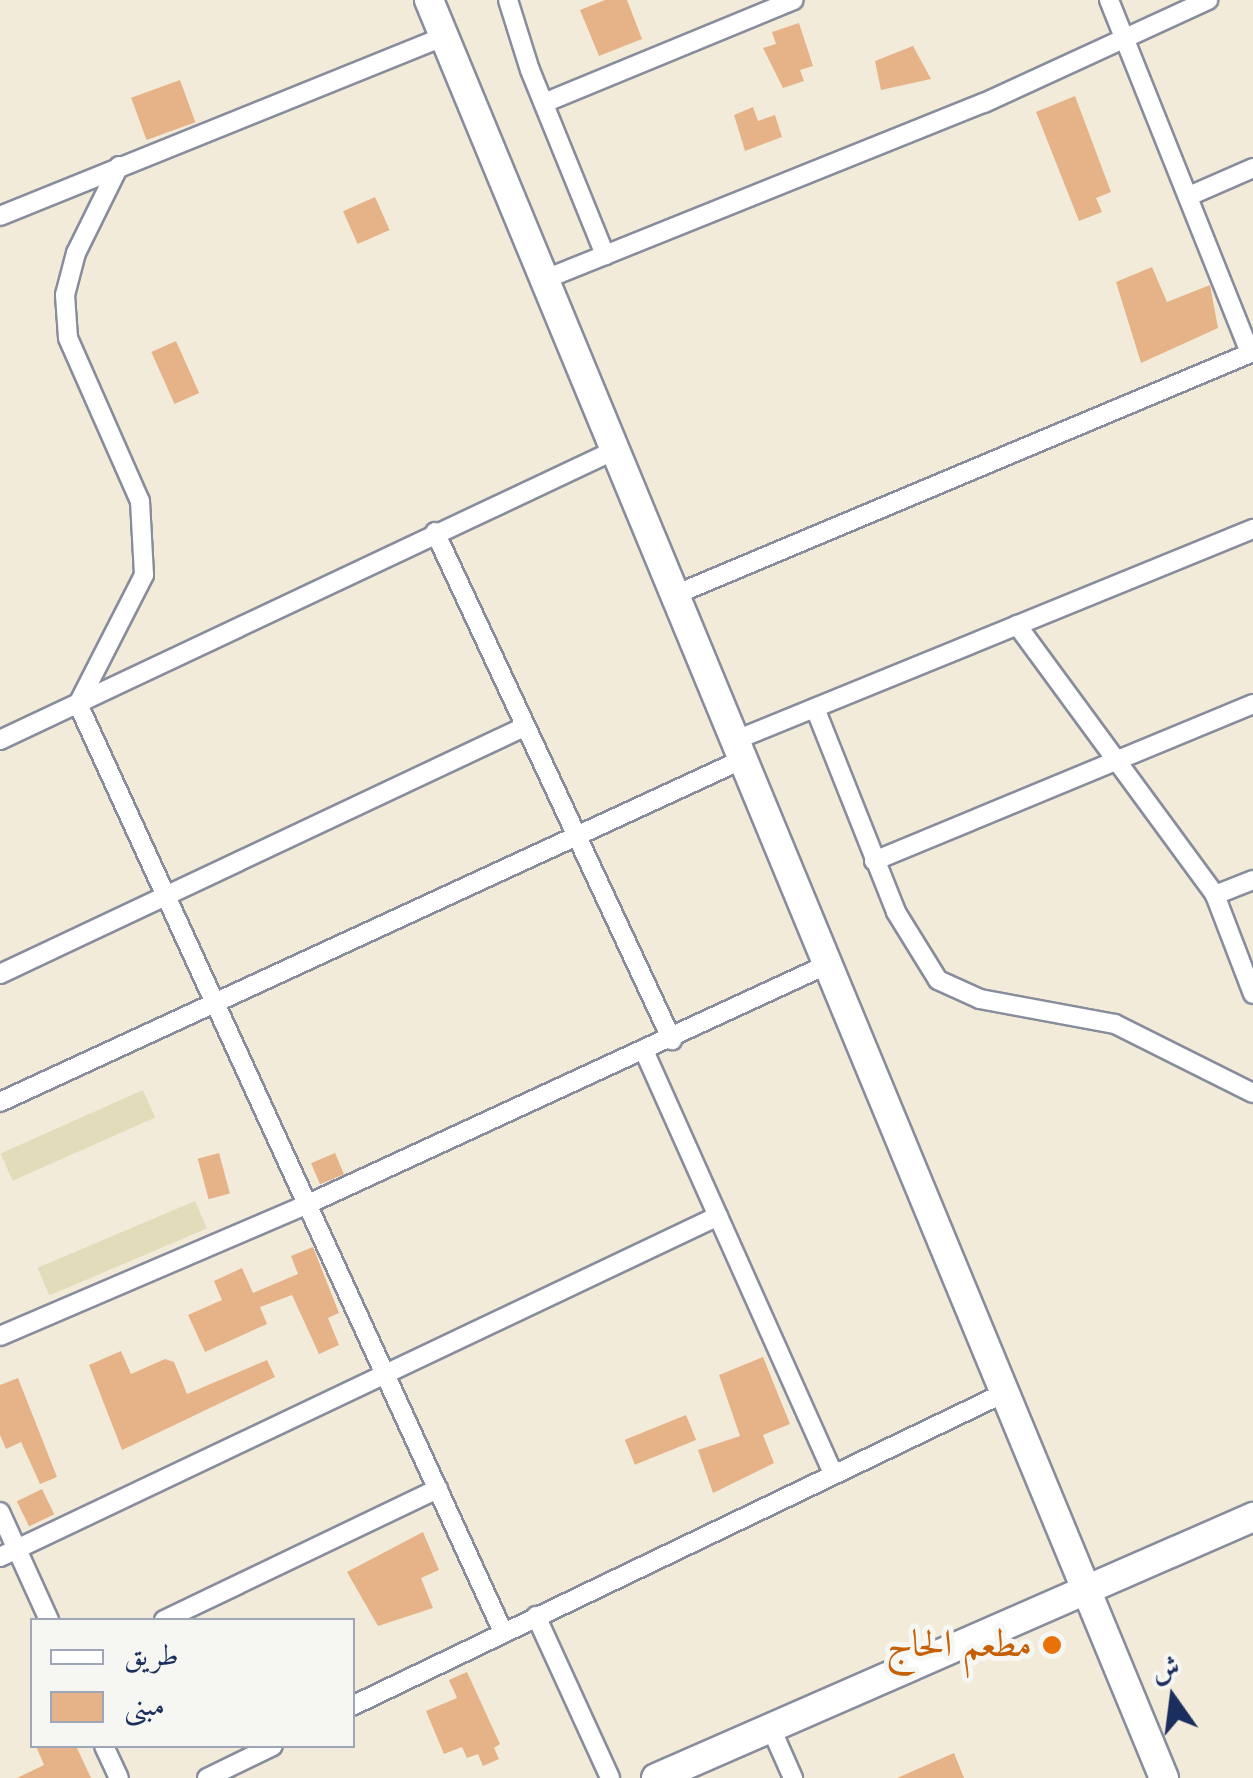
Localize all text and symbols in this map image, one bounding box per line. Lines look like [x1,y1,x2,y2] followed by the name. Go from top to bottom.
[30,1618,355,1748] legend
[886,1622,1032,1668] place label: مطعم الحاج
[1041,1634,1063,1656] marker: مطعم الحاج
[124,1635,179,1676] text: طريق
[1148,1647,1184,1691] text: ش
[1123,1648,1223,1748] north arrow
[124,1685,165,1726] text: مبنى

